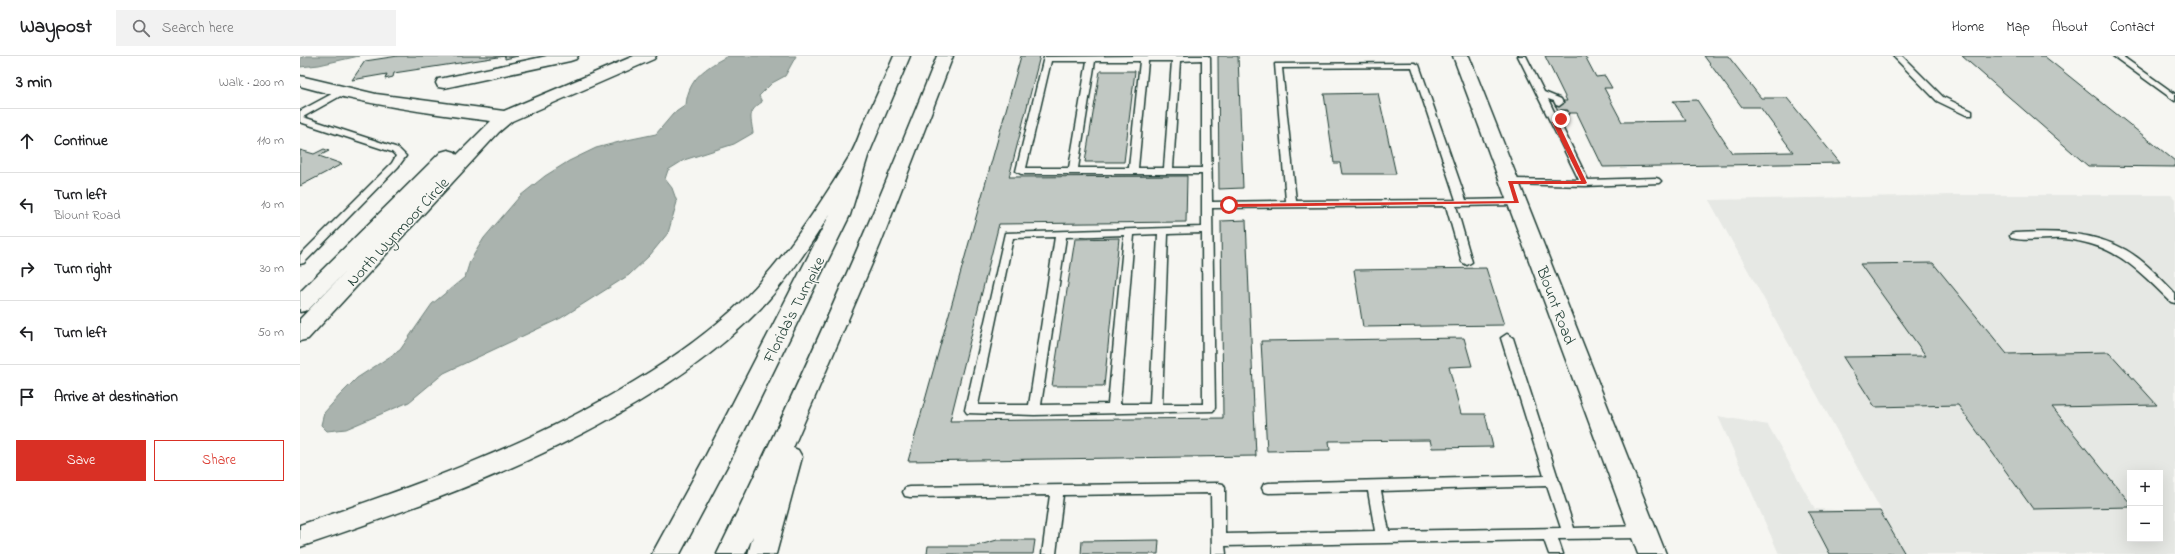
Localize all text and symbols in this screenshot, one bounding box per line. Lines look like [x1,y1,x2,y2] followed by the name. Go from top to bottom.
[116,10,396,46] search box
[20,14,92,41] text: Waypost
[130,17,152,39] icon: search
[162,17,234,39] text: Search here
[1952,17,1984,38] text: Home
[2006,17,2030,38] text: Map
[2052,17,2088,38] text: About
[2110,17,2155,38] text: Contact
[16,70,52,95] text: 3 min
[219,73,284,92] text: Walk · 200 m
[1552,110,1570,128] route end
[16,130,38,152] icon: ahead
[54,130,108,152] text: Continue
[257,131,284,150] text: 110 m
[341,172,456,292] street label: North Wynmoor Circle
[54,184,107,206] text: Turn left
[16,194,38,216] icon: left
[261,195,284,214] text: 10 m
[1220,196,1238,214] route start
[54,206,121,225] text: Blount Road
[757,252,832,368] street label: Florida's Turnpike
[16,258,38,280] icon: right
[54,258,112,280] text: Turn right
[260,259,284,278] text: 30 m
[1529,262,1581,348] street label: Blount Road
[16,322,38,344] icon: left
[54,322,107,344] text: Turn left
[258,323,284,342] text: 50 m
[16,386,38,408] icon: arrive
[54,386,178,408] text: Arrive at destination
[16,440,146,481] button: Save
[154,440,284,481] button: Share
[2127,470,2163,542] map controls
[2127,470,2163,506] button: +
[2127,506,2163,542] button: −

